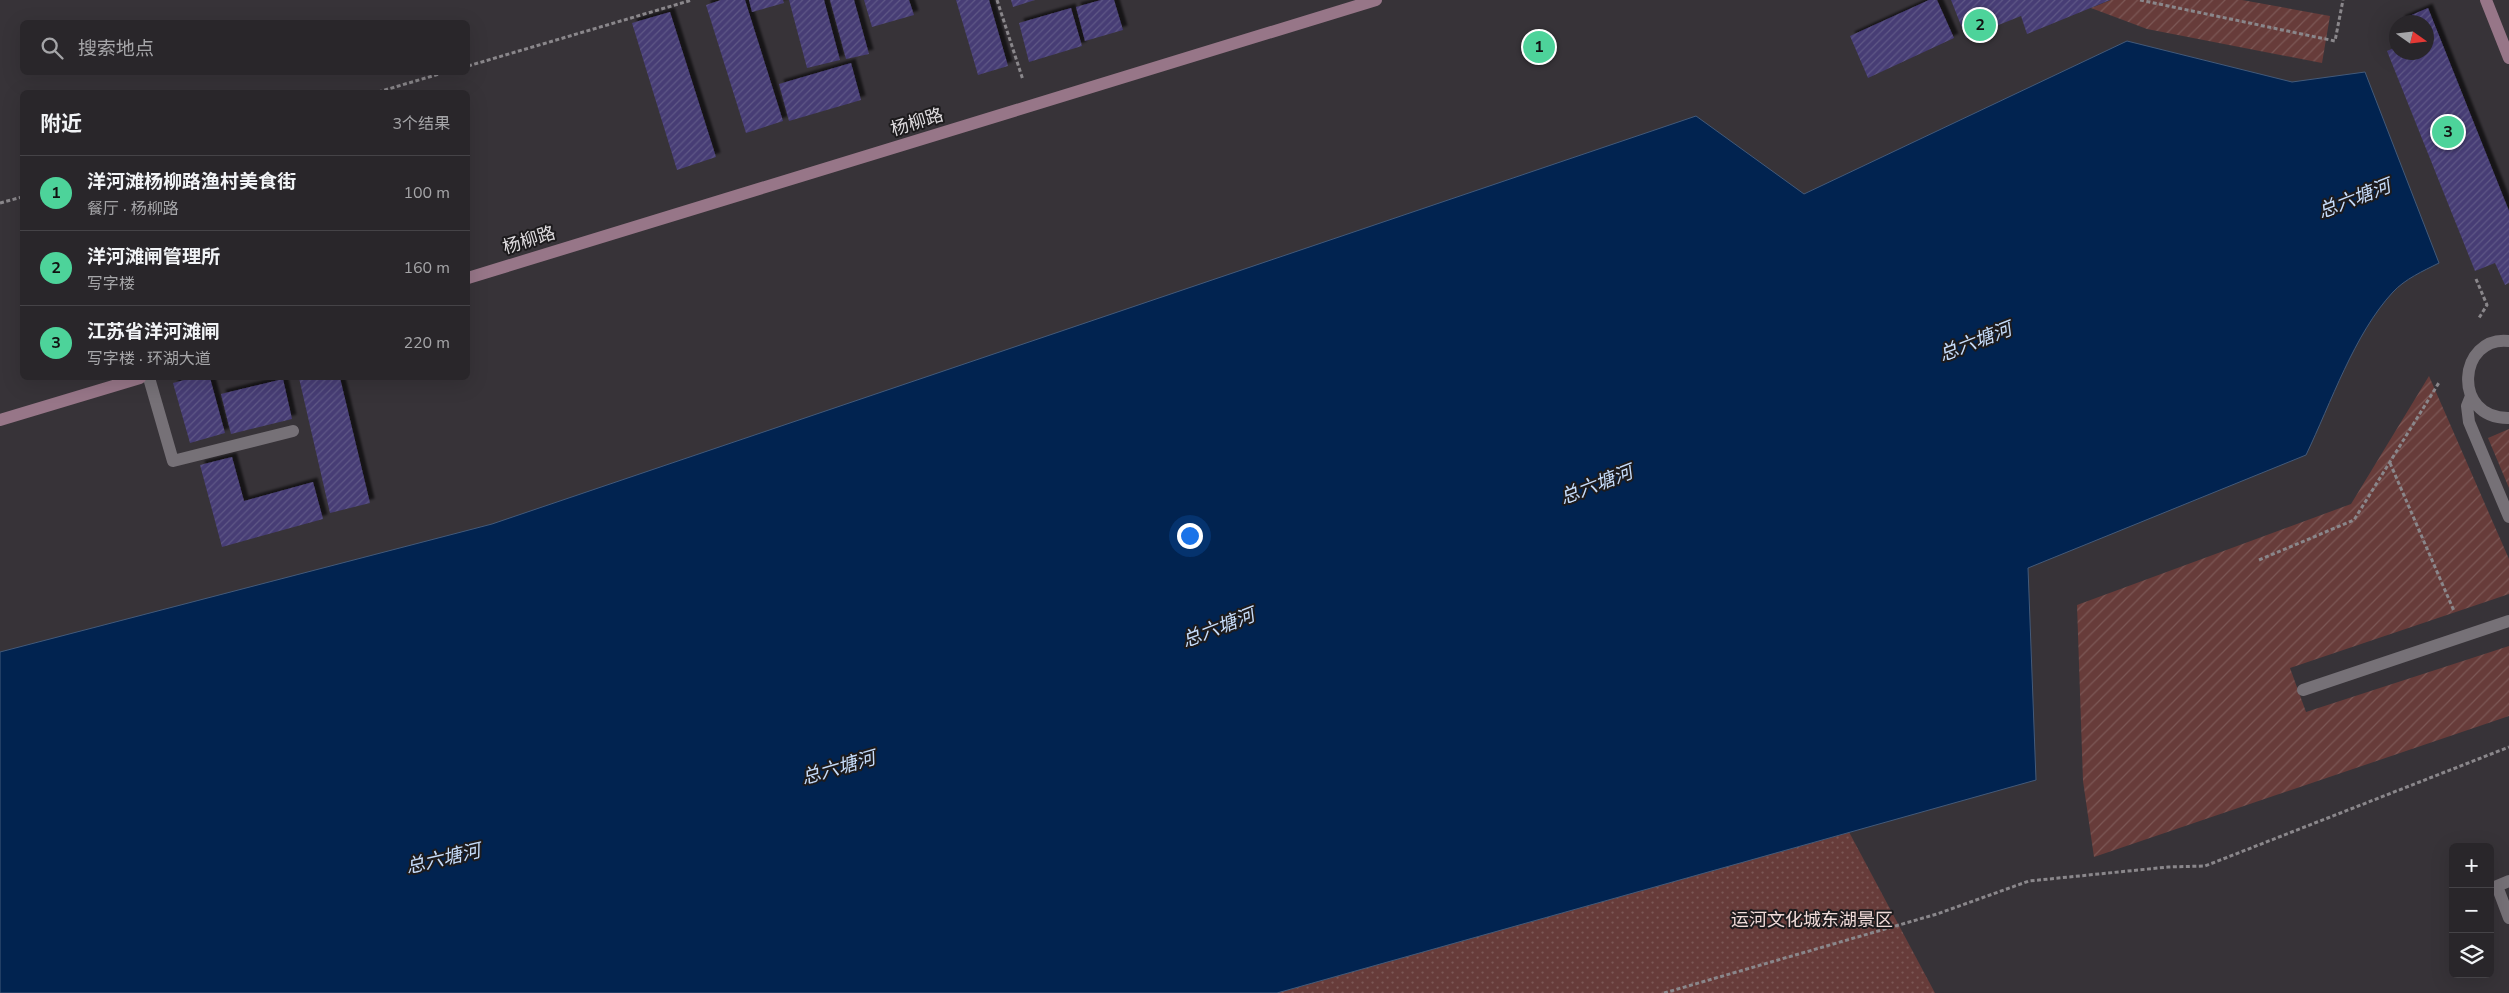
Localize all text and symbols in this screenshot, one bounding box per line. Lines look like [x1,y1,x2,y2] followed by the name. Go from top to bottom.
[1964,6,1996,44] pin: 2
[2389,15,2434,60] north arrow
[20,20,470,75] search box
[1523,28,1555,66] pin: 1
[38,34,66,62] icon: search
[78,36,154,62] text: 搜索地点
[888,103,946,141] street label: 杨柳路
[40,110,82,138] text: 附近
[392,113,450,135] text: 3个结果
[2432,113,2464,151] pin: 3
[87,169,296,195] text: 洋河滩杨柳路渔村美食街
[2314,172,2398,225] water label: 总六塘河
[51,182,61,204] text: 1
[403,182,450,204] text: 100 m
[87,198,179,220] text: 餐厅 · 杨柳路
[500,221,558,259] street label: 杨柳路
[87,244,220,270] text: 洋河滩闸管理所
[51,257,61,279] text: 2
[403,257,450,279] text: 160 m
[87,273,135,295] text: 写字楼
[1935,315,2019,368] water label: 总六塘河
[87,319,220,345] text: 江苏省洋河滩闸
[51,332,61,354] text: 3
[403,332,450,354] text: 220 m
[87,348,211,370] text: 写字楼 · 环湖大道
[1556,458,1640,511] water label: 总六塘河
[1177,523,1203,549] your location
[1178,601,1262,654] water label: 总六塘河
[798,744,882,791] water label: 总六塘河
[403,837,487,880] water label: 总六塘河
[2449,843,2494,978] map controls
[2449,843,2494,888] button: +
[2449,888,2494,933] button: −
[1731,908,1893,932] park label: 运河文化城东湖景区
[2449,933,2494,978] button: layers

